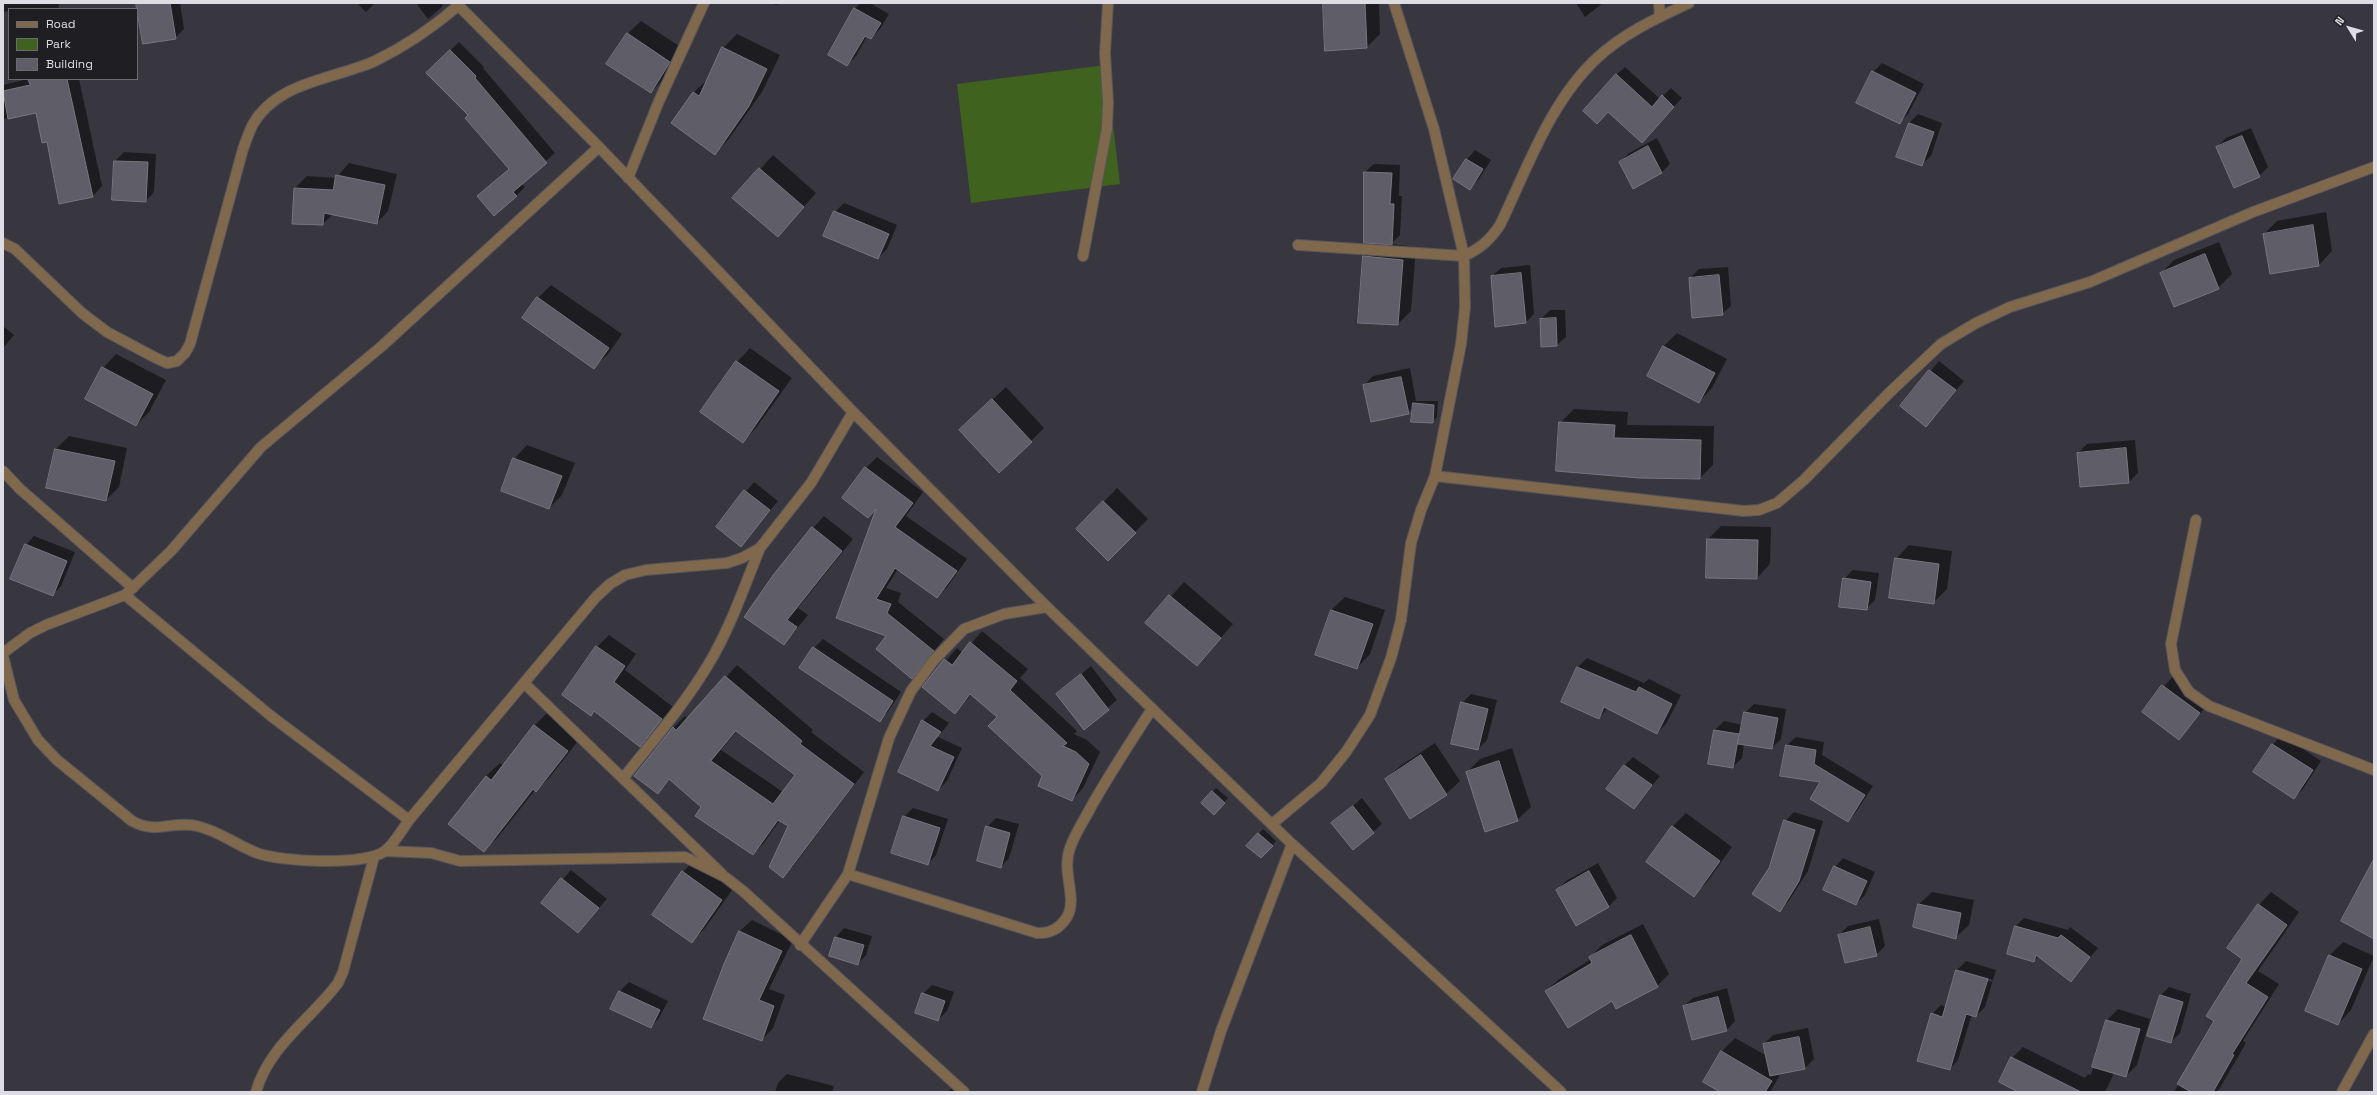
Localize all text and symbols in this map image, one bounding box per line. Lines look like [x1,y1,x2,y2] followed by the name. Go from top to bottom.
[8,8,138,80] legend
[2329,8,2369,48] north arrow
[2332,14,2347,28] text: N
[46,16,75,32] text: Road
[46,36,71,52] text: Park
[46,56,93,72] text: Building

